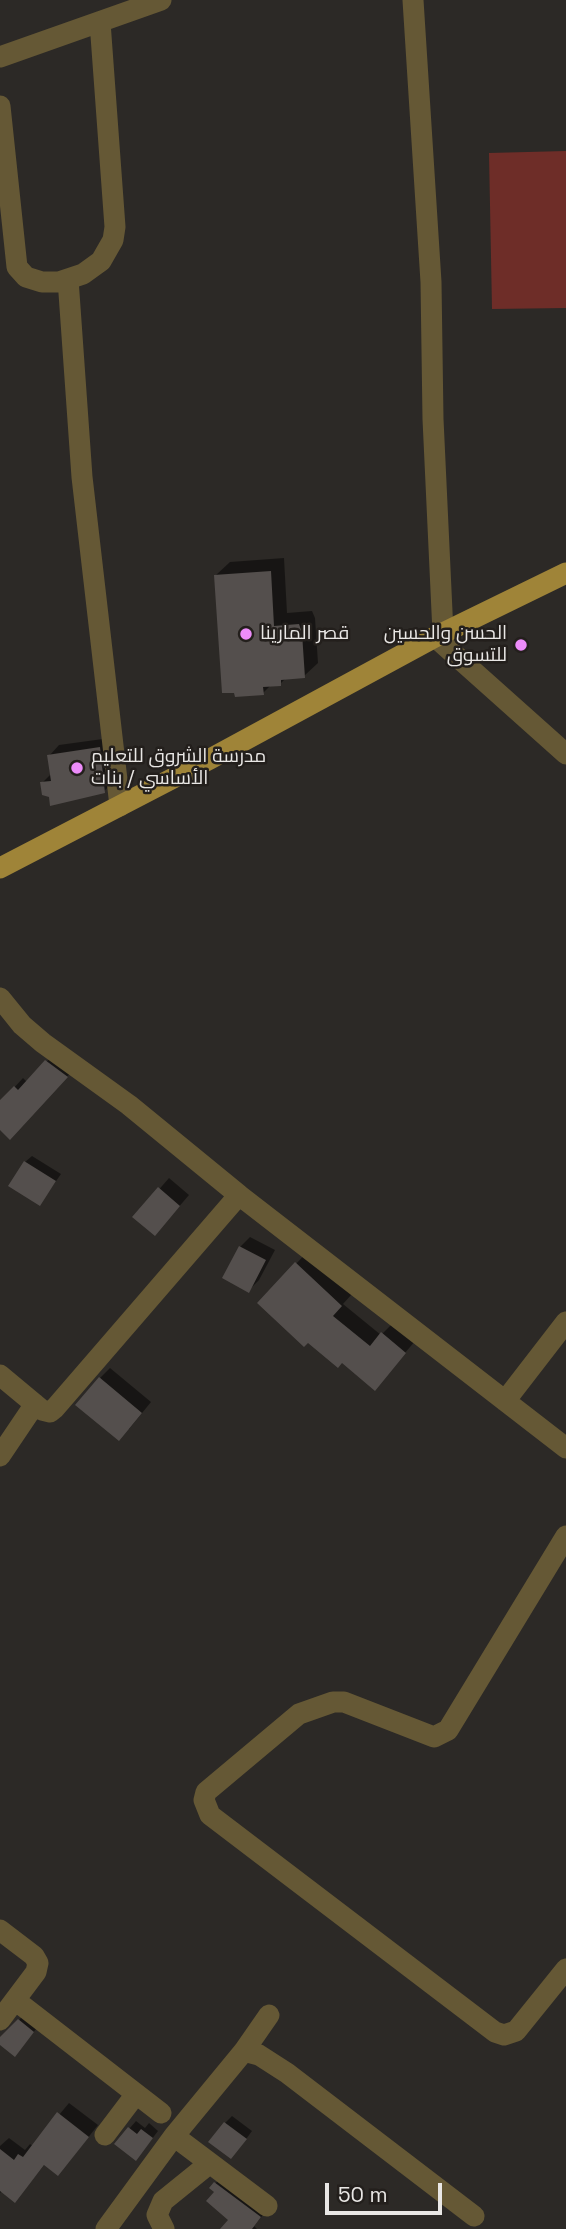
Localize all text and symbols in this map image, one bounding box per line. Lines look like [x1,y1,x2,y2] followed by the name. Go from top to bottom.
[260,623,349,645] place label: قصر المارينا
[384,623,507,667] place label: الحسن والحسين للتسوق
[238,626,254,642] marker: قصر المارينا
[513,637,529,653] marker: الحسن والحسين للتسوق
[91,746,266,790] place label: مدرسة الشروق للتعليم الأساسي / بنات
[69,760,85,776] marker: مدرسة الشروق للتعليم الأساسي / بنات
[328,2170,445,2214] scale bar
[338,2181,388,2208] text: 50 m

